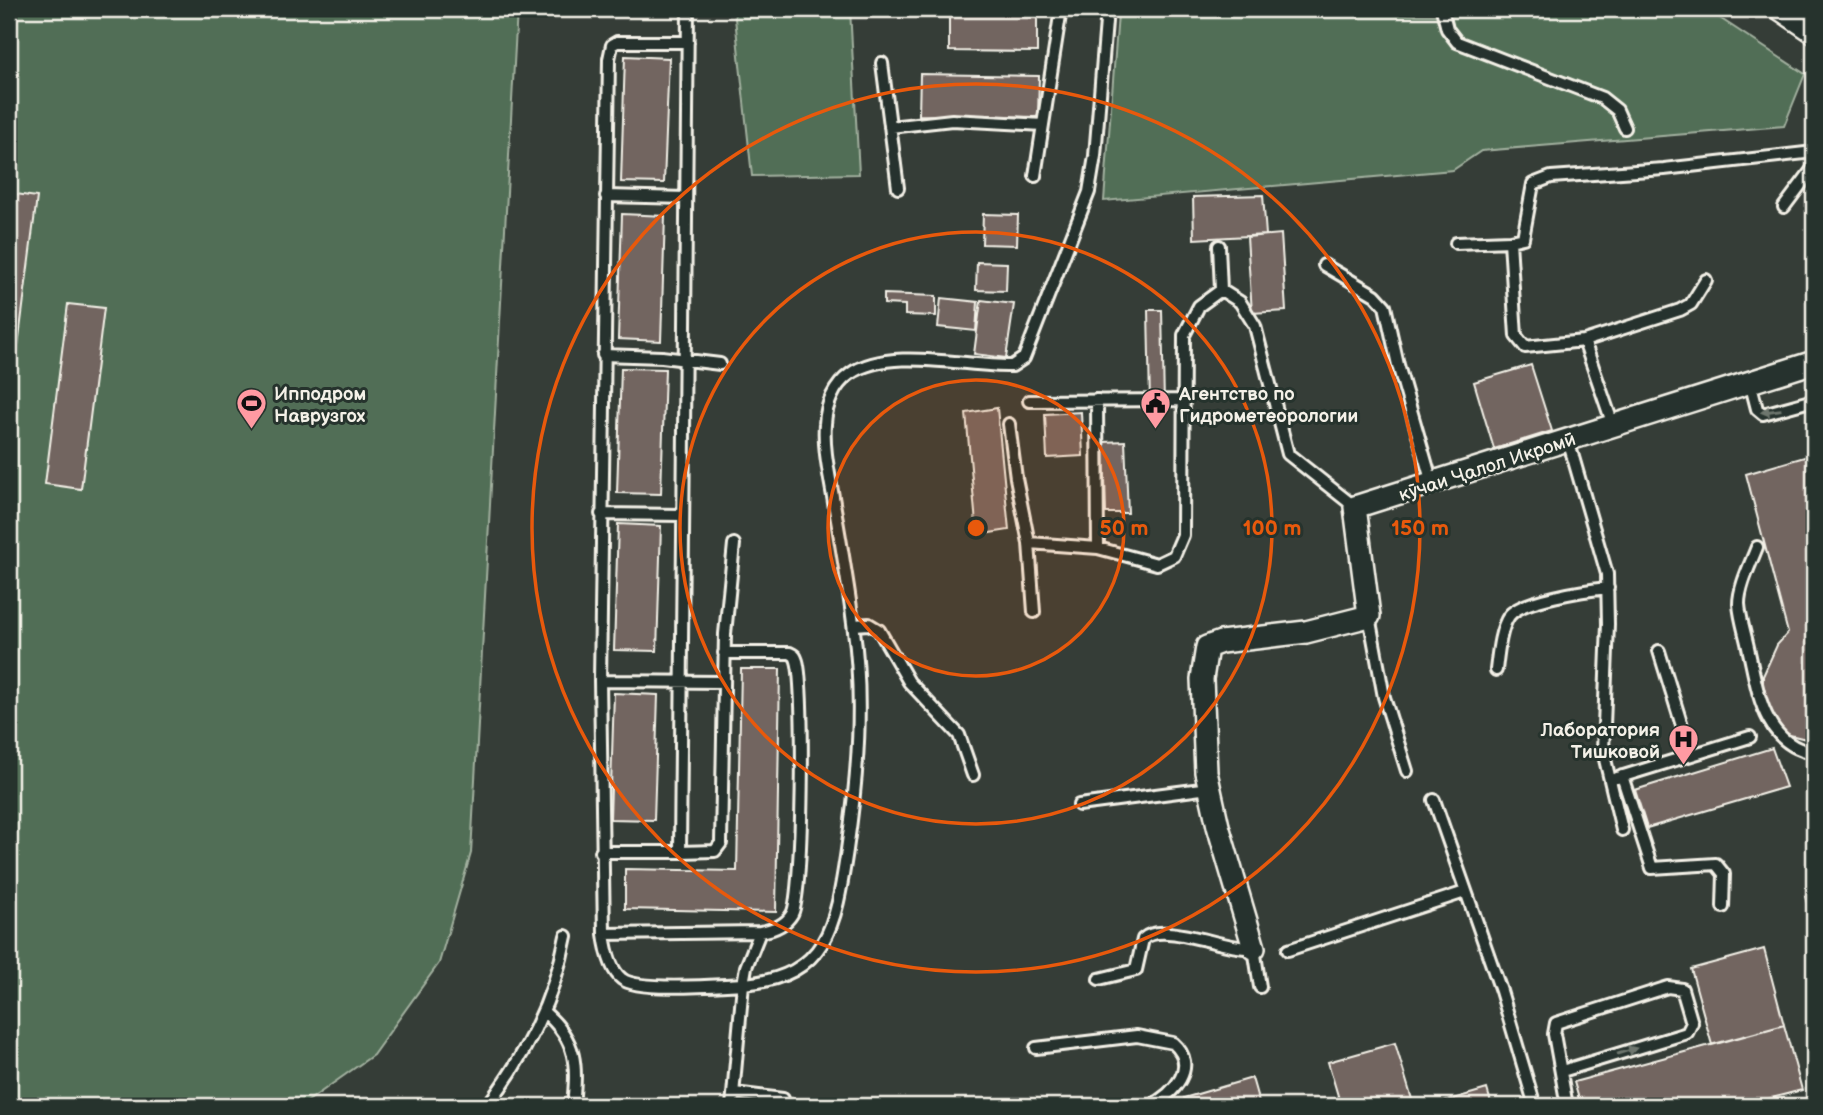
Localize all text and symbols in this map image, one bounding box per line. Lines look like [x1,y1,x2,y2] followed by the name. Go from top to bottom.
[274,383,366,428] place label: Ипподром Наврузгох
[1178,383,1358,428] place label: Агентство по Гидрометеорологии
[234,387,268,431] sports icon: Ипподром Наврузгох
[1139,387,1173,431] public building icon: Агентство по Гидрометеорологии
[1760,405,1782,416] one-way arrow
[1396,428,1579,507] street label: кӯчаи Ҷалол Икромӣ
[964,516,988,540] centre of rings
[1100,516,1148,541] text: 50 m
[1243,516,1301,541] text: 100 m
[1391,516,1449,541] text: 150 m
[1540,719,1660,764] place label: Лаборатория Тишковой
[1666,723,1700,767] hospital icon: Лаборатория Тишковой
[1617,1045,1638,1056] one-way arrow

